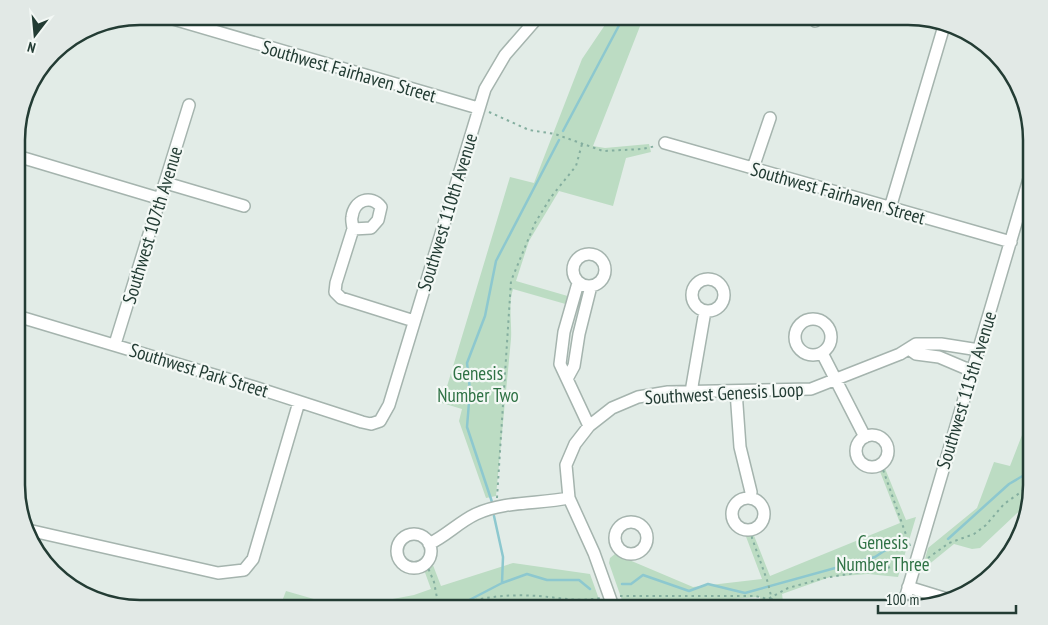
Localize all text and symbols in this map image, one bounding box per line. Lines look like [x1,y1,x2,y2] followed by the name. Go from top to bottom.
[10,10,60,60] north arrow
[259,35,440,108] street label: Southwest Fairhaven Street
[25,38,38,57] text: N
[412,130,482,294] street label: Southwest 110th Avenue
[117,143,187,307] street label: Southwest 107th Avenue
[748,157,929,230] street label: Southwest Fairhaven Street
[931,308,1001,472] street label: Southwest 115th Avenue
[127,337,272,403] street label: Southwest Park Street
[437,361,519,407] park label: Genesis Number Two
[644,377,804,409] street label: Southwest Genesis Loop
[836,530,930,576] park label: Genesis Number Three
[878,582,1016,614] scale bar
[886,590,919,609] text: 100 m

